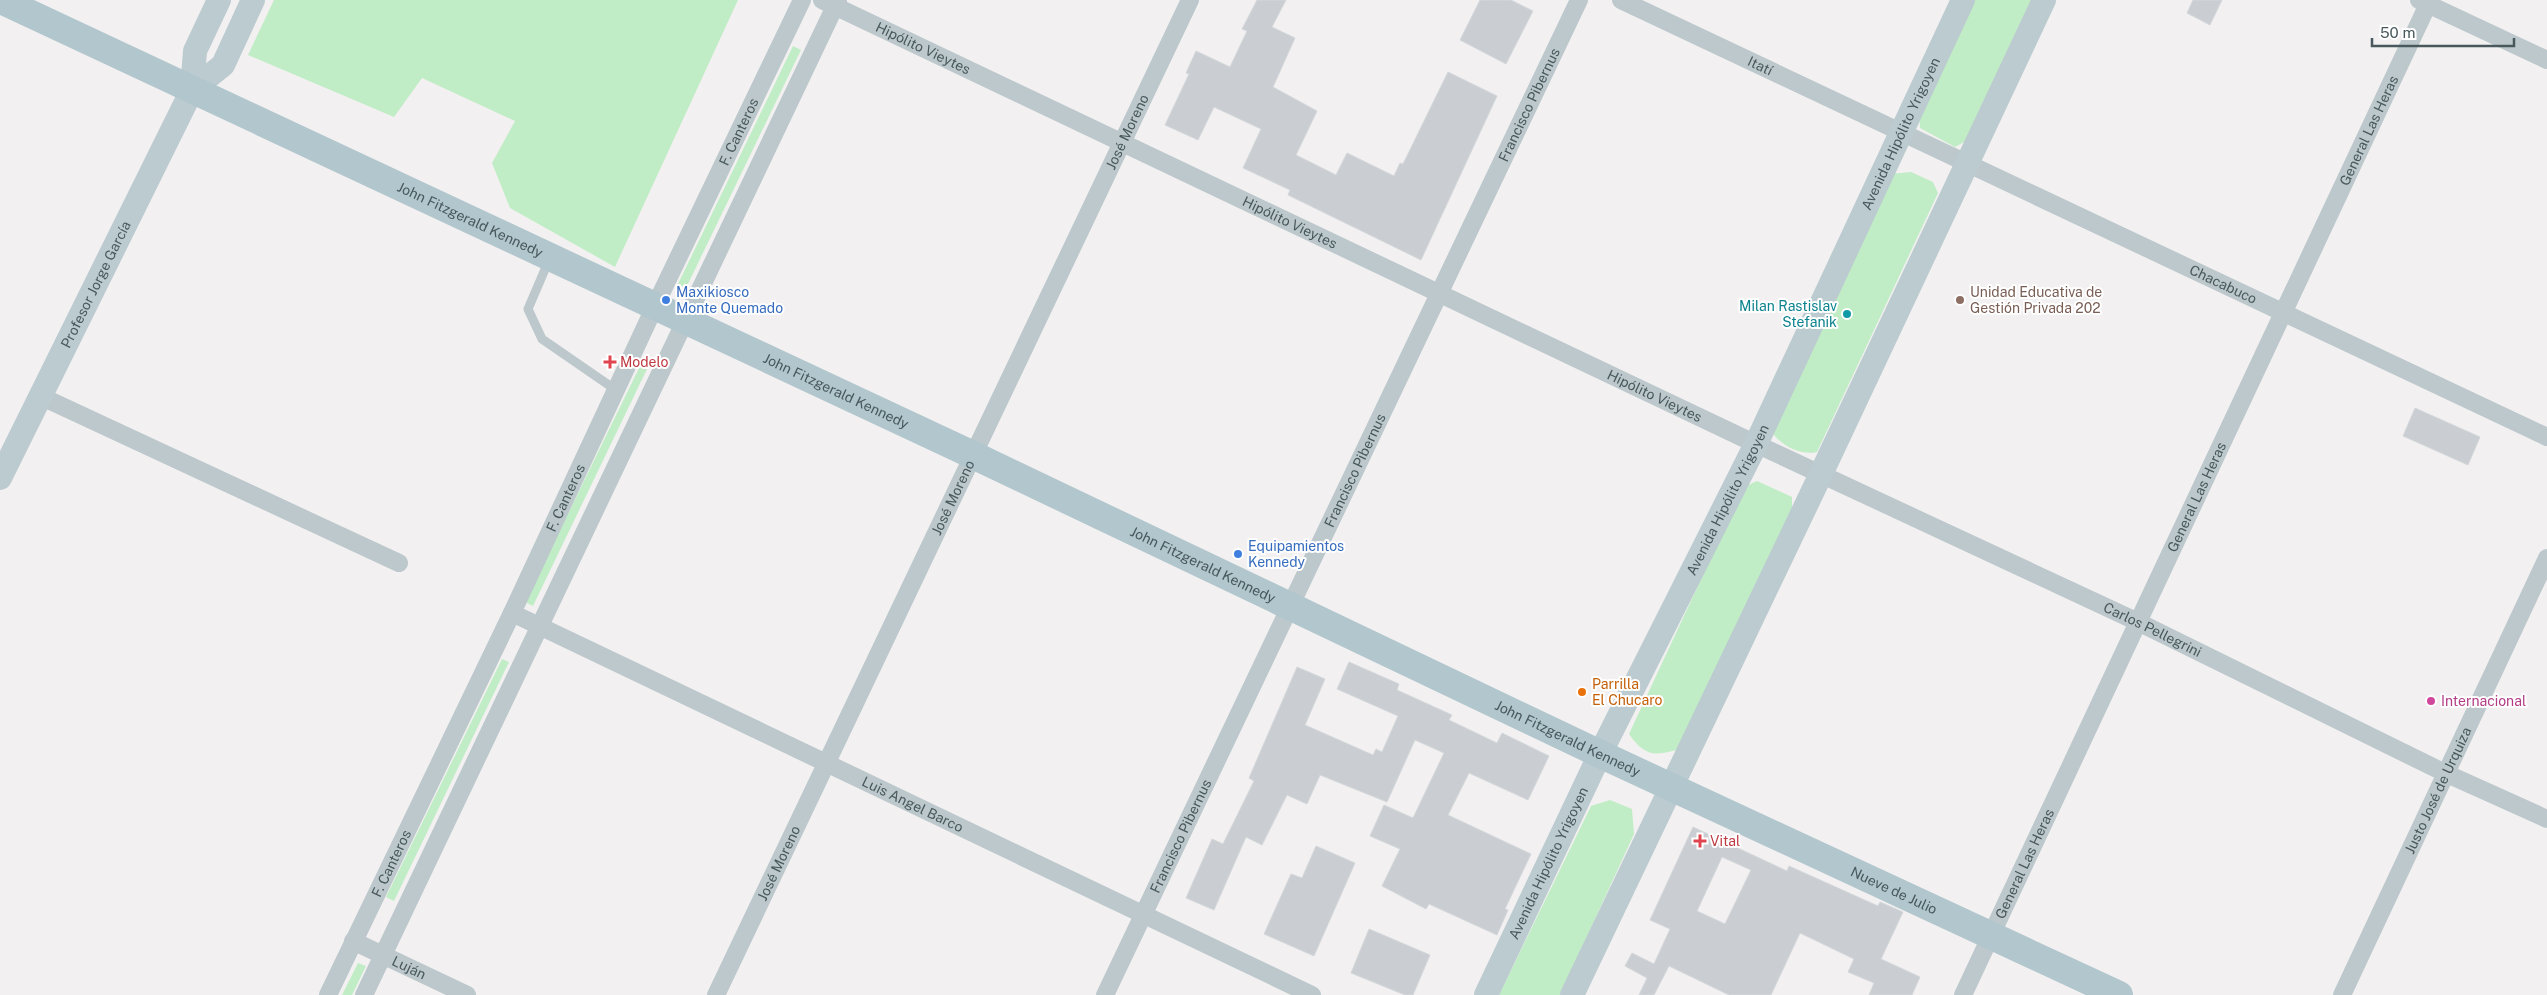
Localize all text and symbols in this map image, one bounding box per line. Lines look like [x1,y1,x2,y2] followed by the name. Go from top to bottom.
[2372,15,2514,47] scale bar
[873,19,973,77] street label: Hipólito Vieytes
[2380,24,2415,41] text: 50 m
[1495,45,1563,164] street label: Francisco Pibernus
[1745,53,1776,79] street label: Itatí
[1858,55,1943,213] street label: Avenida Hipólito Yrigoyen
[2336,73,2401,188] street label: General Las Heras
[1102,92,1152,172] street label: José Moreno
[716,96,762,168] street label: F. Canteros
[395,179,546,261] street label: John Fitzgerald Kennedy
[1240,193,1340,252] street label: Hipólito Vieytes
[58,218,134,351] street label: Profesor Jorge García
[2187,261,2260,307] street label: Chacabuco
[676,284,783,316] place label: Maxikiosco Monte Quemado
[1970,284,2102,316] place label: Unidad Educativa de Gestión Privada 202
[660,294,672,306] marker: Maxikiosco Monte Quemado
[1954,294,1966,306] marker: Unidad Educativa de Gestión Privada 202
[1739,298,1837,330] place label: Milan Rastislav Stefanik
[1841,308,1853,320] marker: Milan Rastislav Stefanik
[761,350,912,432] street label: John Fitzgerald Kennedy
[620,354,668,370] place label: Modelo
[604,356,616,368] marker: Modelo
[1605,367,1705,425] street label: Hipólito Vieytes
[1321,411,1389,530] street label: Francisco Pibernus
[1683,422,1772,578] street label: Avenida Hipólito Yrigoyen
[2164,440,2229,555] street label: General Las Heras
[928,457,978,538] street label: José Moreno
[543,462,588,534] street label: F. Canteros
[1128,523,1279,606] street label: John Fitzgerald Kennedy
[1248,538,1344,570] place label: Equipamientos Kennedy
[1232,548,1244,560] marker: Equipamientos Kennedy
[2101,599,2204,660] street label: Carlos Pellegrini
[1592,676,1663,708] place label: Parrilla El Chucaro
[1576,686,1588,698] marker: Parrilla El Chucaro
[2441,693,2526,709] place label: Internacional
[2425,695,2437,707] marker: Internacional
[1492,697,1643,780] street label: John Fitzgerald Kennedy
[2401,725,2475,856] street label: Justo José de Urquiza
[859,773,966,835] street label: Luis Angel Barco
[1147,777,1215,895] street label: Francisco Pibernus
[1506,784,1591,942] street label: Avenida Hipólito Yrigoyen
[1992,806,2057,921] street label: General Las Heras
[754,823,804,903] street label: José Moreno
[368,827,414,900] street label: F. Canteros
[1710,833,1740,849] place label: Vital
[1694,835,1706,847] marker: Vital
[1848,864,1940,917] street label: Nueve de Julio
[389,953,429,982] street label: Luján

